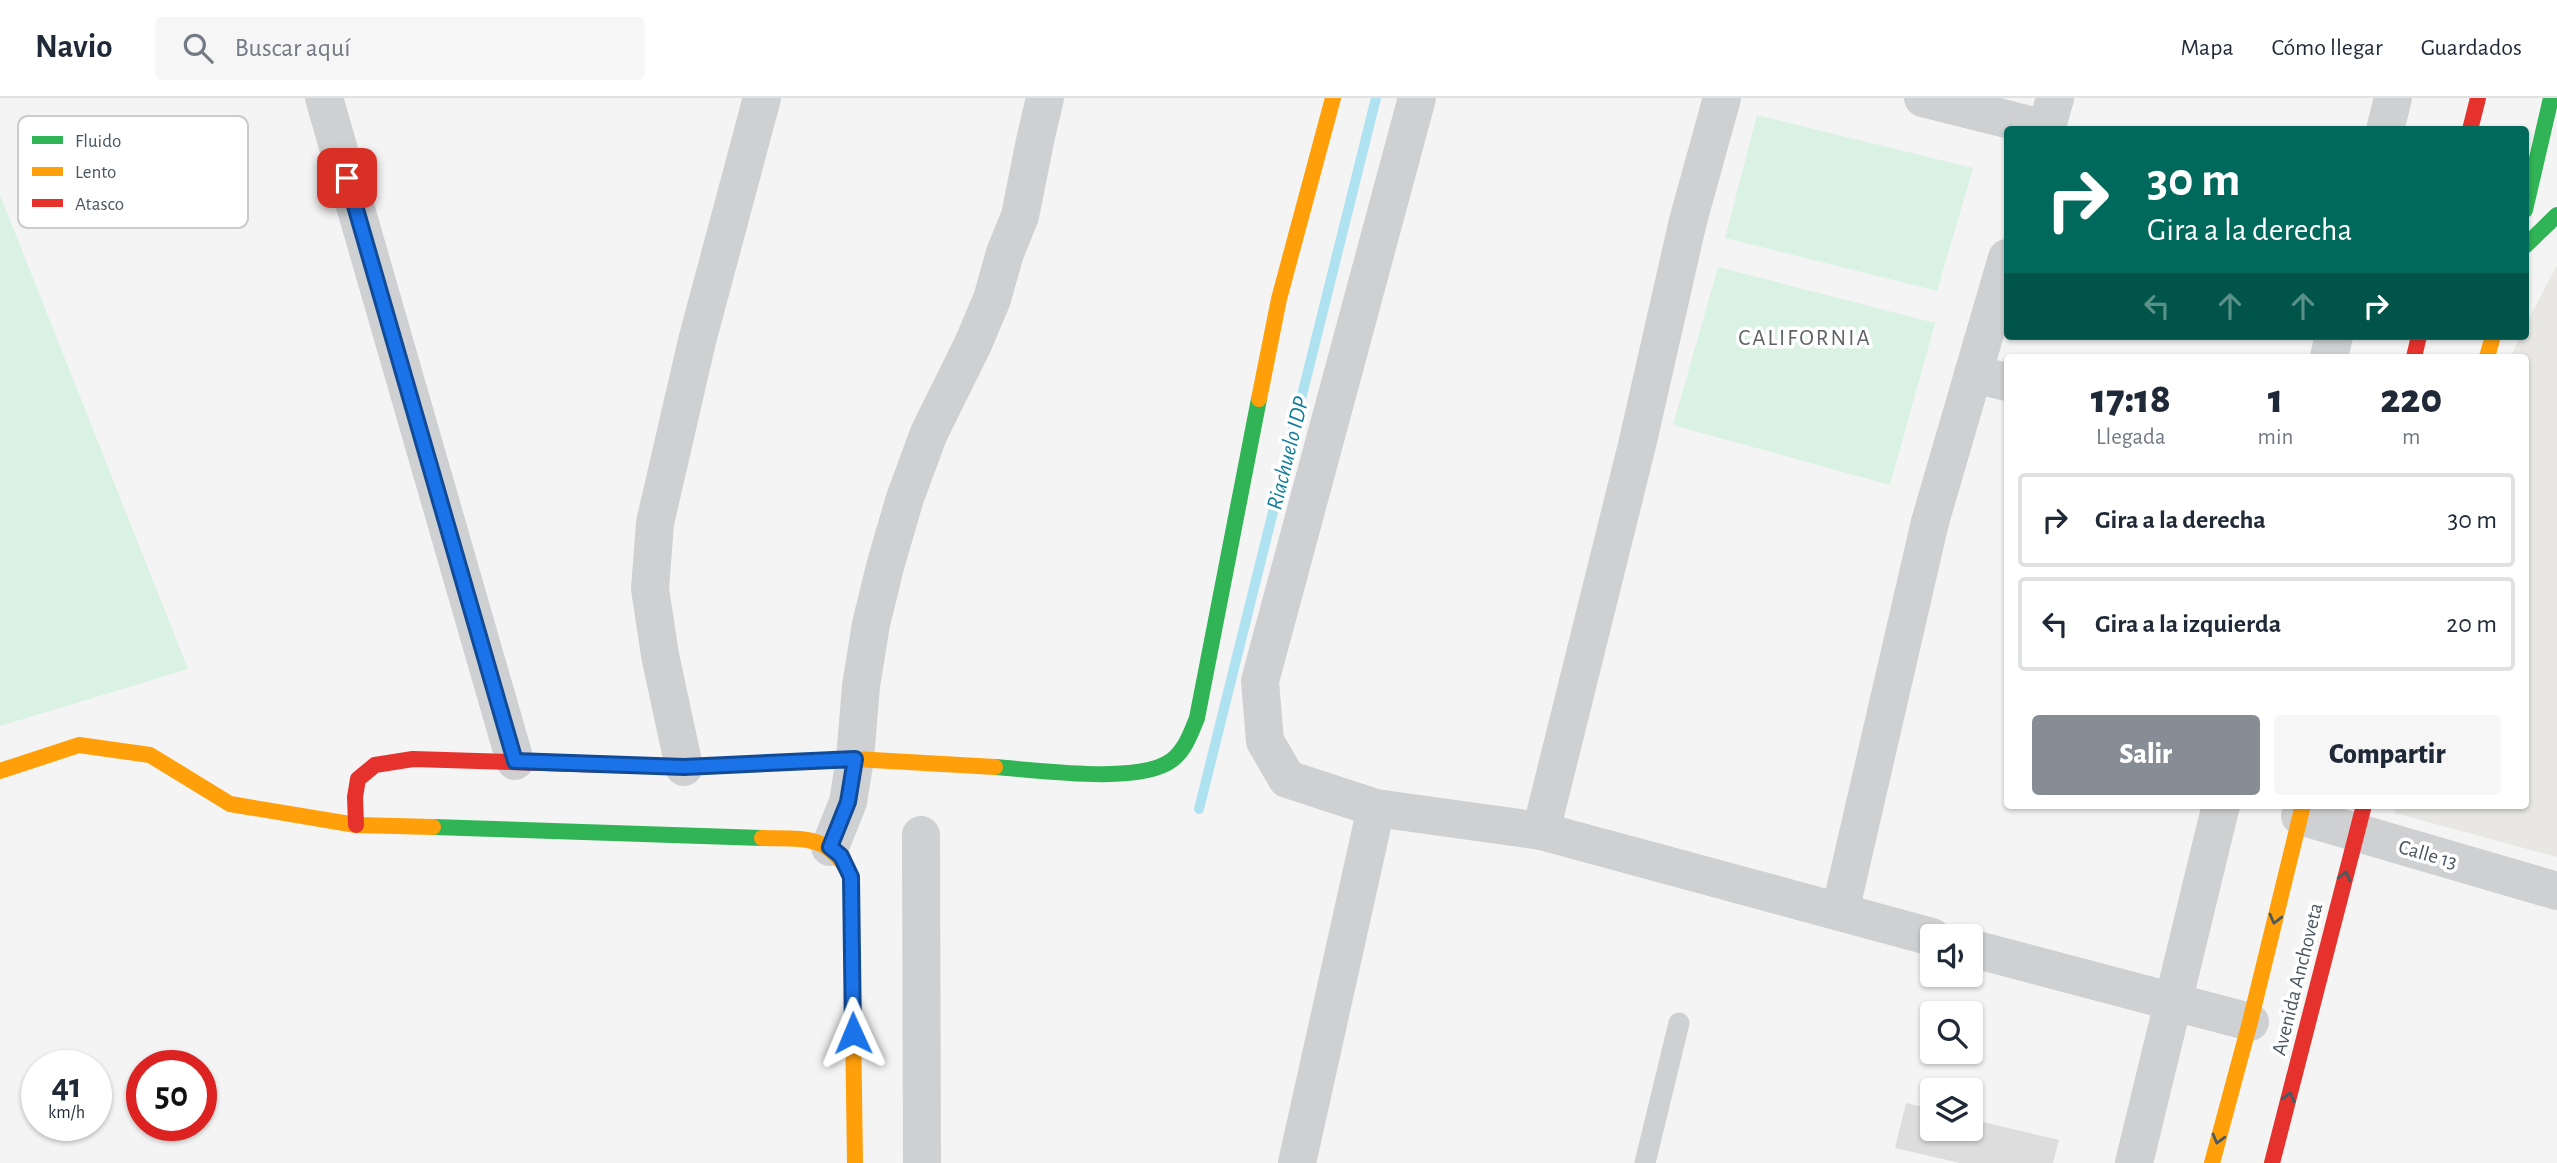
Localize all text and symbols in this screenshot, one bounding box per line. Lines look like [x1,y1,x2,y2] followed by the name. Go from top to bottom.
[155,17,645,80] search box
[179,29,217,67] icon: search
[35,31,113,64] text: Navio
[235,35,351,61] text: Buscar aquí
[2180,36,2234,60] text: Mapa
[2272,36,2383,60] text: Cómo llegar
[2421,36,2522,60] text: Guardados
[18,116,248,228] legend
[75,132,121,151] text: Fluido
[317,148,377,208] pin
[2032,154,2123,245] icon: right
[2147,156,2241,205] text: 30 m
[328,159,366,197] icon: arrive
[75,163,116,182] text: Lento
[75,195,124,214] text: Atasco
[2147,214,2352,246] text: Gira a la derecha
[2138,287,2176,325] icon: left
[2211,287,2249,325] icon: ahead
[2284,287,2322,325] icon: ahead
[2357,287,2395,325] icon: right
[1738,327,1872,350] district label: CALIFORNIA
[2091,378,2171,420] text: 17:18
[2268,378,2283,420] text: 1
[2380,378,2442,420] text: 220
[1263,394,1314,512] water label: Riachuelo IDP
[2096,426,2166,449] text: Llegada
[2258,426,2293,449] text: min
[2402,426,2420,449] text: m
[2036,501,2074,539] icon: right
[2095,507,2266,533] text: Gira a la derecha
[2447,507,2497,533] text: 30 m
[2036,605,2074,643] icon: left
[2095,611,2281,637] text: Gira a la izquierda
[2446,611,2497,637] text: 20 m
[2032,715,2260,795] button: Salir
[2274,715,2501,795] button: Compartir
[2396,836,2460,873] street label: Calle 13
[2337,870,2351,882] one-way arrow
[2268,900,2327,1058] street label: Avenida Anchoveta
[2269,913,2283,925] one-way arrow
[1920,924,1983,1141] map controls
[1920,924,1983,987] button: sound
[816,996,890,1070] position arrow
[1920,1001,1983,1064] button: search
[126,1050,217,1141] speed limit sign: 50
[51,1069,82,1104] text: 41
[1920,1078,1983,1141] button: layers
[2281,1091,2295,1103] one-way arrow
[48,1104,85,1122] text: km/h
[2212,1133,2226,1145] one-way arrow

